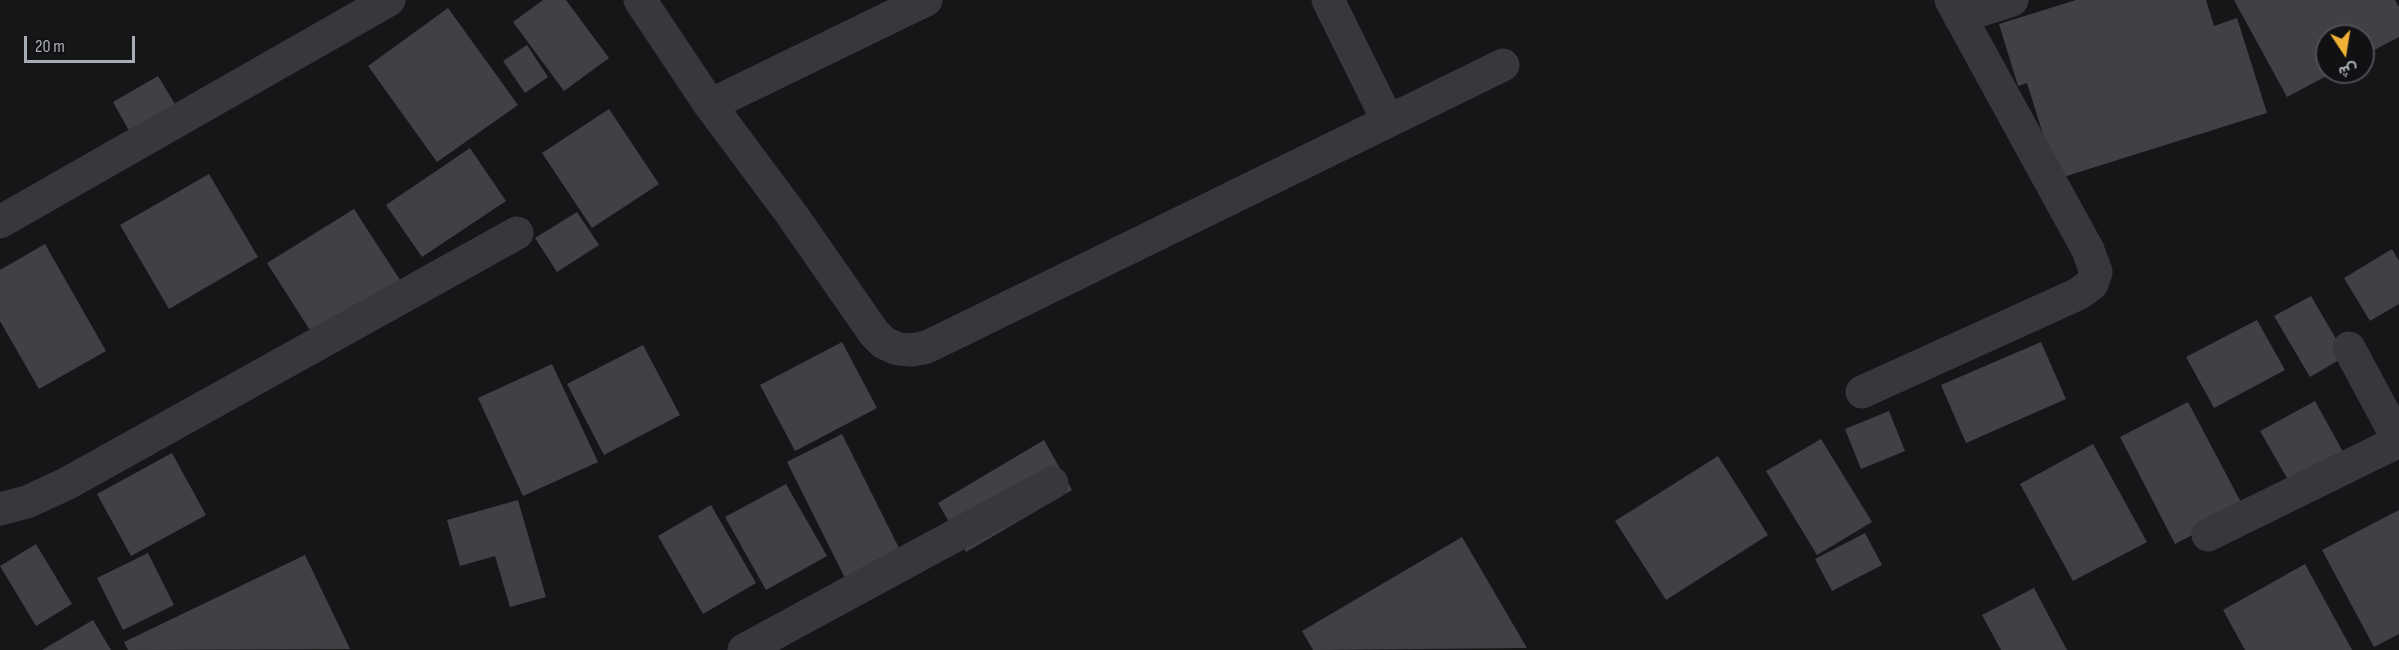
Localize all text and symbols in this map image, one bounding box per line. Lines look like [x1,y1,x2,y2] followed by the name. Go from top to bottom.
[27,24,138,62] scale bar
[2315,24,2375,84] north arrow
[35,36,65,57] text: 20 m
[2337,59,2360,81] text: ش

